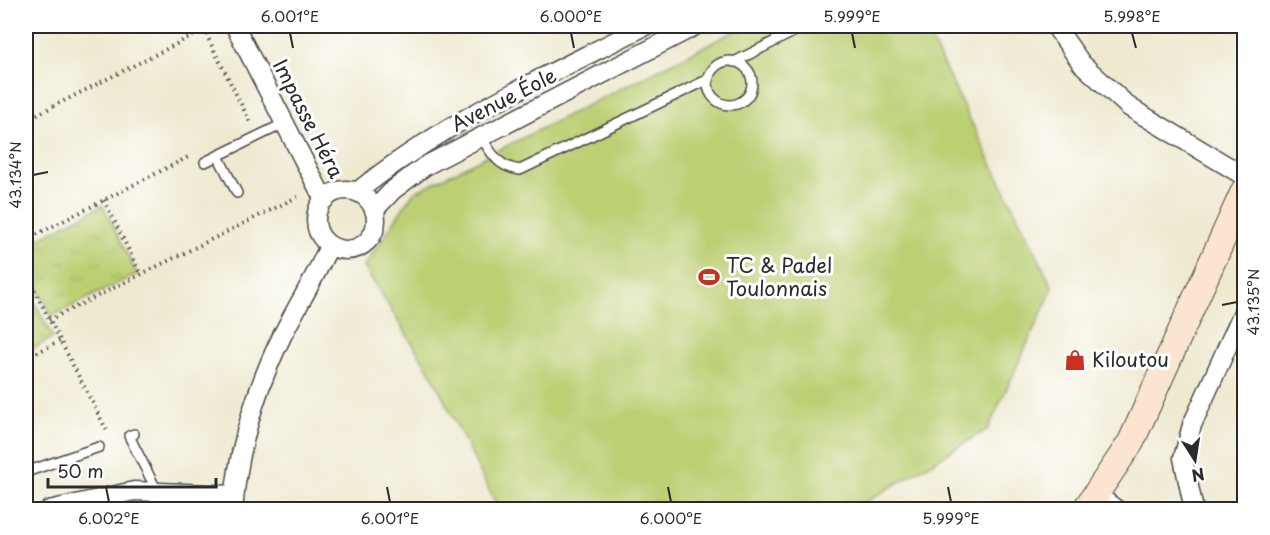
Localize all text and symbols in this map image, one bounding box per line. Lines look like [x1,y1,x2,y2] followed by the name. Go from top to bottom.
[261,4,319,27] text: 6.001°E
[540,4,602,27] text: 6.000°E
[823,4,881,27] text: 5.999°E
[1103,4,1161,27] text: 5.998°E
[266,54,352,184] street label: Impasse Héra
[446,60,562,139] street label: Avenue Éole
[3,141,26,209] text: 43.134°N
[726,250,832,303] place label: TC & Padel Toulonnais
[697,265,721,289] sports icon: TC & Padel Toulonnais
[1241,269,1264,335] text: 43.135°N
[1092,344,1169,374] place label: Kiloutou
[1063,348,1087,372] shop icon: Kiloutou
[1165,430,1225,490] north arrow
[48,451,216,489] scale bar
[57,457,104,484] text: 50 m
[1190,463,1207,489] text: N
[78,506,140,529] text: 6.002°E
[361,506,419,529] text: 6.001°E
[640,506,702,529] text: 6.000°E
[922,506,980,529] text: 5.999°E

